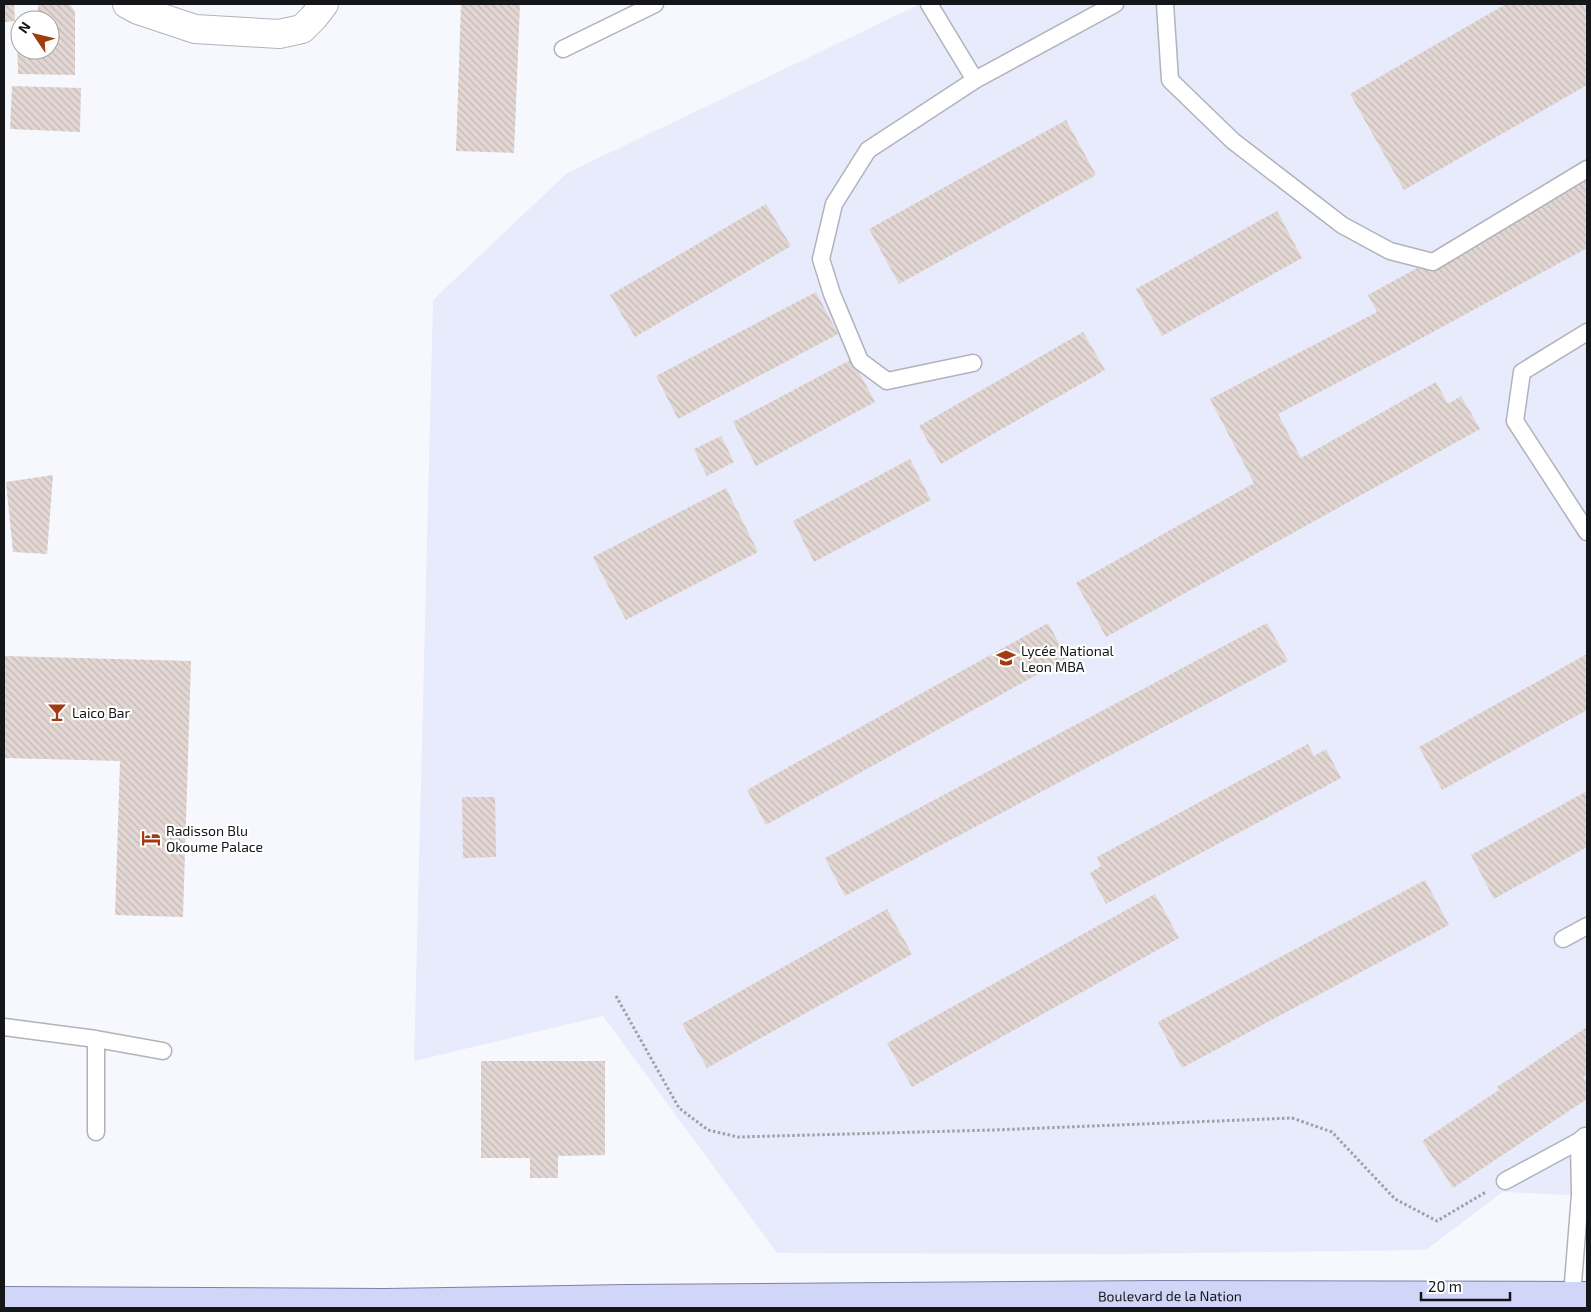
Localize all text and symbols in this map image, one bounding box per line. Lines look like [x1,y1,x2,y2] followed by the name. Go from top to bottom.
[10,10,60,60] north arrow
[14,18,34,36] text: N
[1021,642,1115,675] place label: Lycée National Leon MBA
[995,647,1017,669] school or university icon: Lycée National Leon MBA
[46,701,68,723] bar icon: Laico Bar
[72,704,131,721] place label: Laico Bar
[166,822,263,855] place label: Radisson Blu Okoume Palace
[140,827,162,849] hotel icon: Radisson Blu Okoume Palace
[1421,1270,1510,1302] scale bar
[1428,1277,1462,1295] text: 20 m
[1098,1286,1242,1304] street label: Boulevard de la Nation

